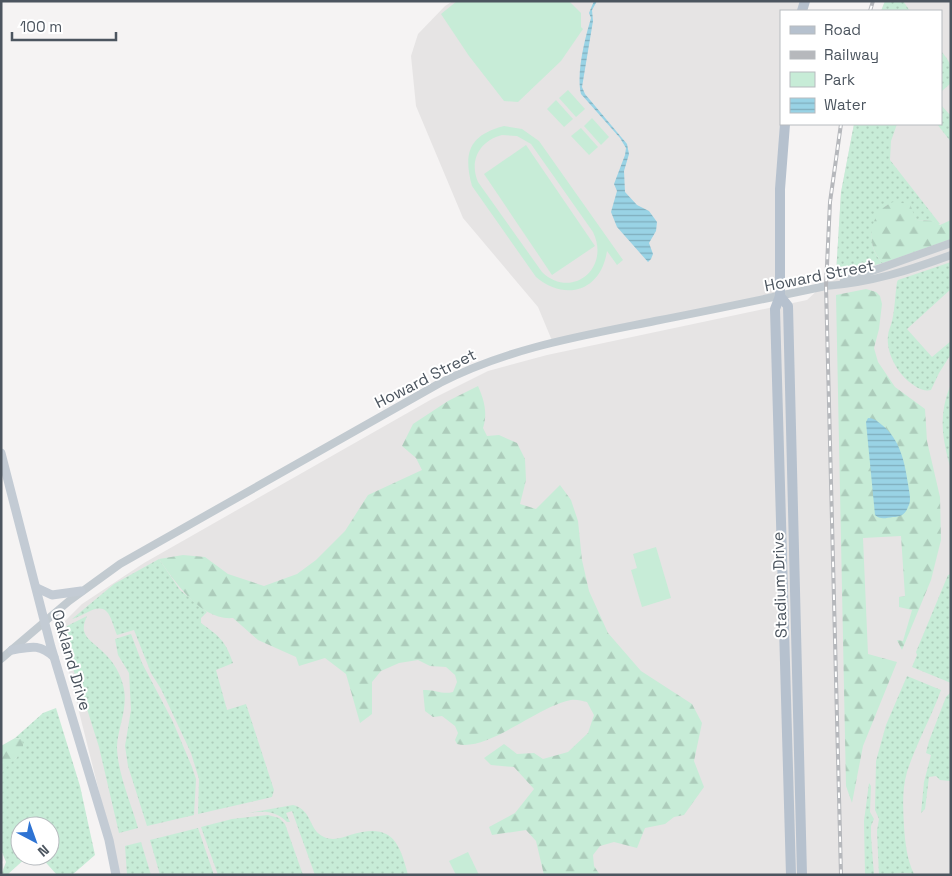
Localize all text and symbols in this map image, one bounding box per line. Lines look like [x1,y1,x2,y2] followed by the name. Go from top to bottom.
[12,10,116,42] scale bar
[780,10,942,125] legend
[20,17,62,36] text: 100 m
[824,20,861,39] text: Road
[824,45,879,64] text: Railway
[824,70,855,89] text: Park
[824,95,867,114] text: Water
[763,255,876,296] street label: Howard Street
[371,344,480,413] street label: Howard Street
[767,531,792,638] street label: Stadium Drive
[47,607,96,713] street label: Oakland Drive
[10,816,60,866] north arrow
[34,841,53,861] text: N

